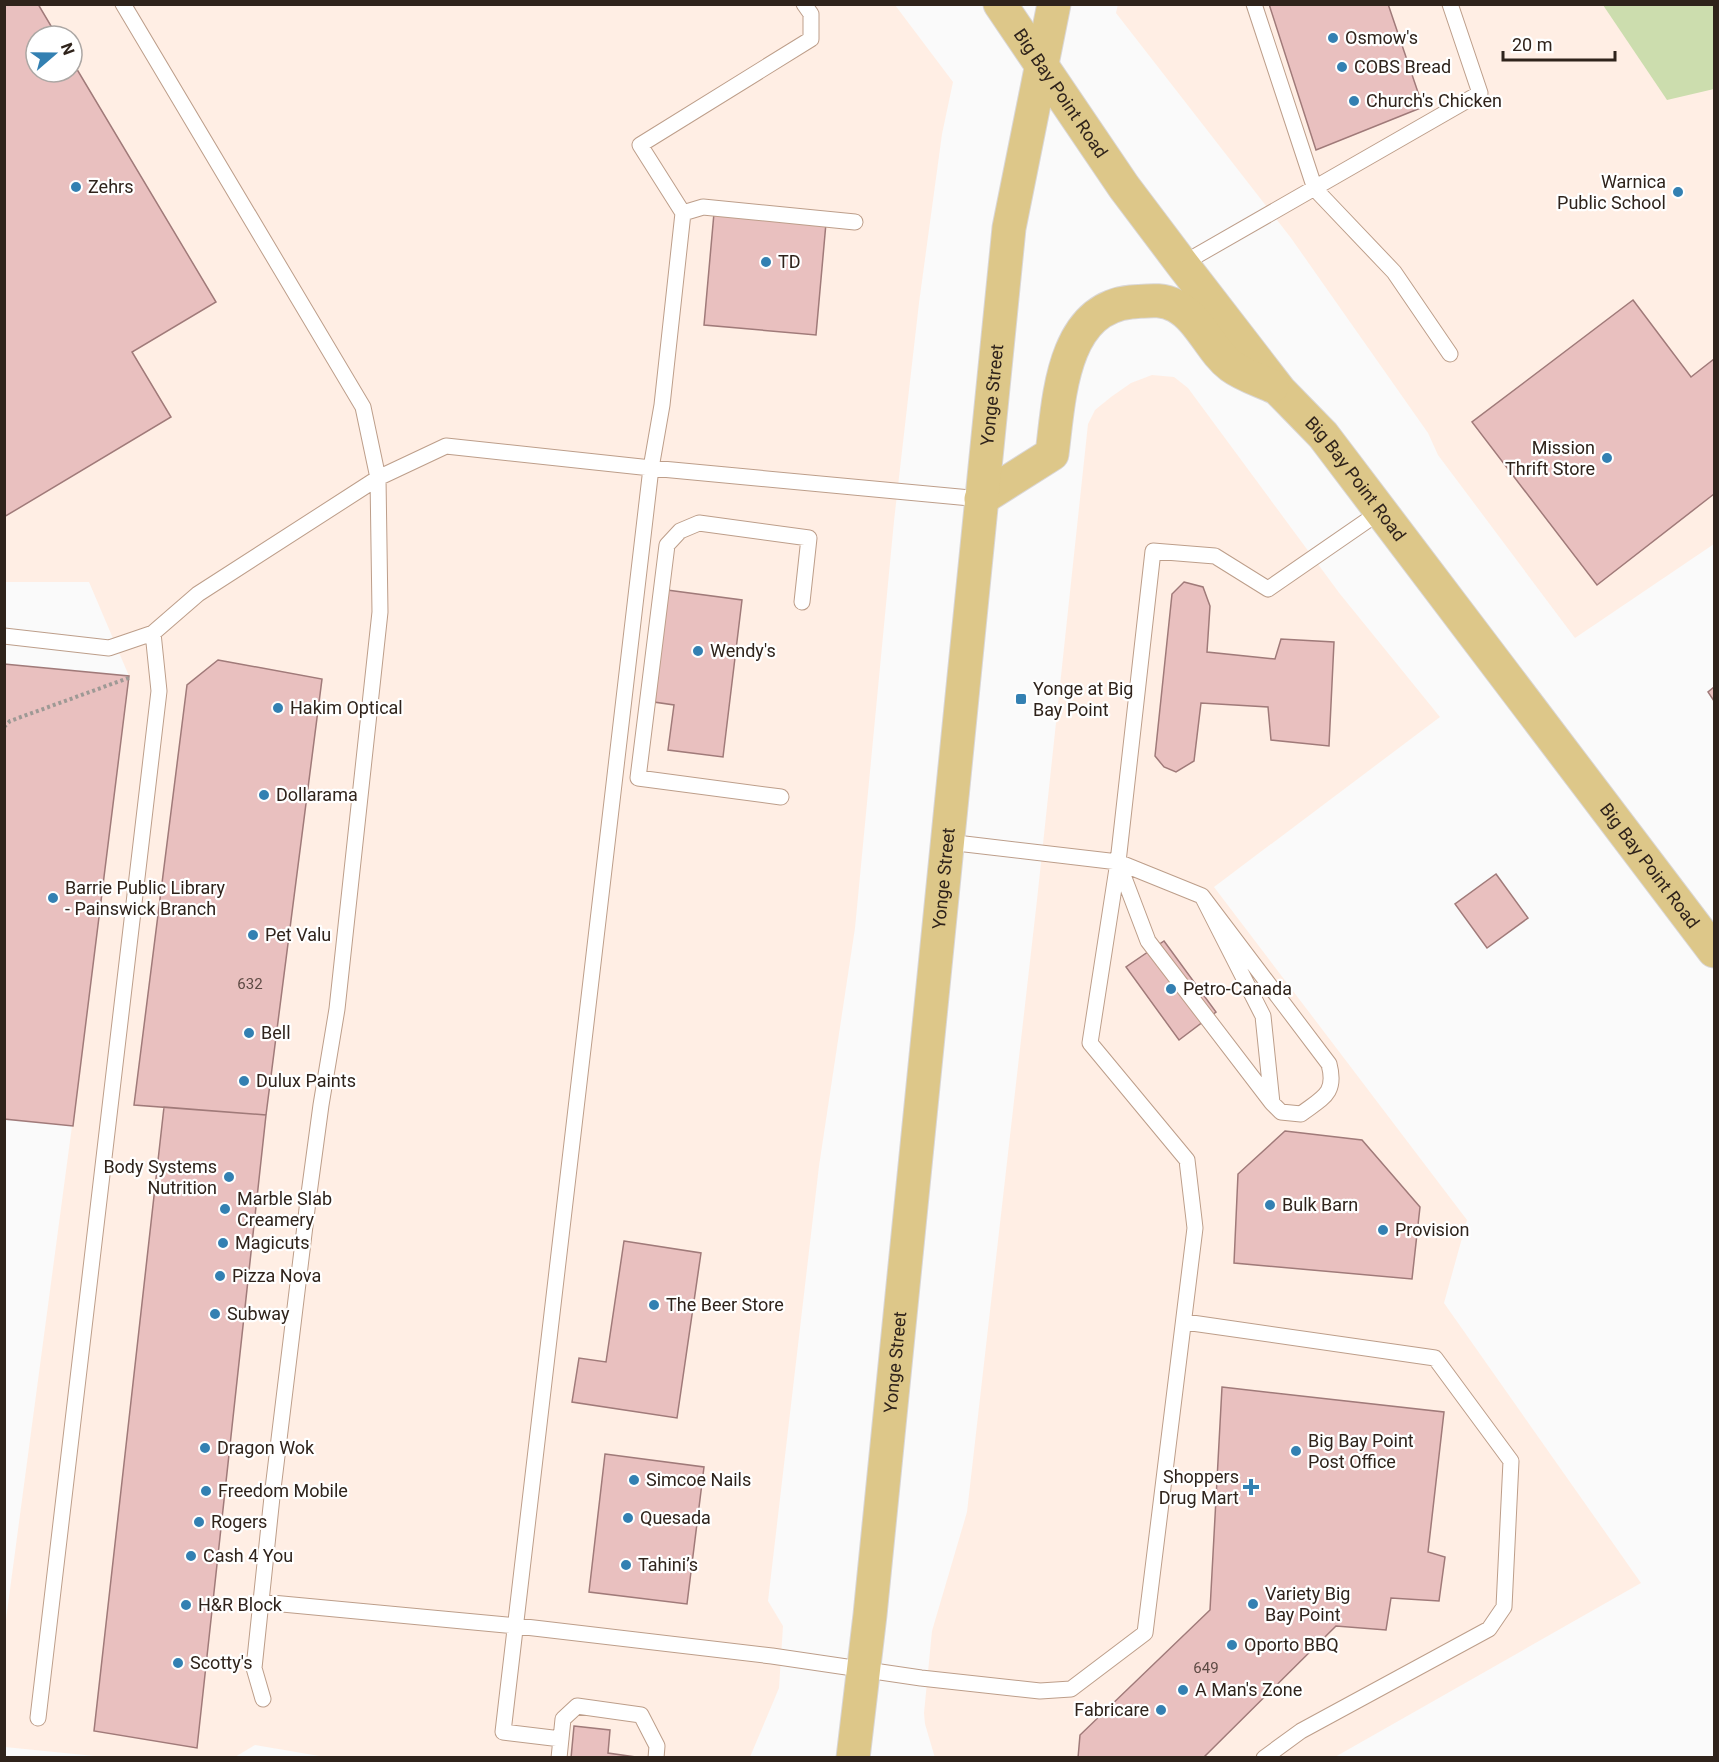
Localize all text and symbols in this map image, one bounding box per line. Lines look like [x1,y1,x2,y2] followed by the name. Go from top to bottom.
[24,24,84,84] north arrow
[1010,24,1112,162] street label: Big Bay Point Road
[1503,24,1616,62] scale bar
[1345,27,1418,48] place label: Osmow's
[1326,31,1340,45] marker: Osmow's
[1512,34,1552,55] text: 20 m
[57,40,78,58] text: N
[1354,56,1451,77] place label: COBS Bread
[1335,60,1349,74] marker: COBS Bread
[1366,90,1502,111] place label: Church's Chicken
[1347,94,1361,108] marker: Church's Chicken
[1557,171,1666,213] place label: Warnica Public School
[88,176,133,197] place label: Zehrs
[69,180,83,194] marker: Zehrs
[1671,185,1685,199] marker: Warnica Public School
[778,251,801,272] place label: TD
[759,255,773,269] marker: TD
[976,343,1007,447] street label: Yonge Street
[1301,412,1411,545] street label: Big Bay Point Road
[1505,437,1595,479] place label: Mission Thrift Store
[1600,451,1614,465] marker: Mission Thrift Store
[710,640,776,661] place label: Wendy's
[691,644,705,658] marker: Wendy's
[1033,678,1133,720] place label: Yonge at Big Bay Point
[1014,692,1028,706] marker: Yonge at Big Bay Point
[290,697,403,718] place label: Hakim Optical
[271,701,285,715] marker: Hakim Optical
[276,784,358,805] place label: Dollarama
[257,788,271,802] marker: Dollarama
[1596,799,1704,932] street label: Big Bay Point Road
[928,827,959,930] street label: Yonge Street
[65,877,226,919] place label: Barrie Public Library - Painswick Branch
[46,891,60,905] marker: Barrie Public Library - Painswick Branch
[265,924,331,945] place label: Pet Valu
[246,928,260,942] marker: Pet Valu
[237,975,263,993] house number: 632
[1183,978,1292,999] place label: Petro-Canada
[1164,982,1178,996] marker: Petro-Canada
[261,1022,291,1043] place label: Bell
[242,1026,256,1040] marker: Bell
[256,1070,356,1091] place label: Dulux Paints
[237,1074,251,1088] marker: Dulux Paints
[103,1156,217,1198] place label: Body Systems Nutrition
[222,1170,236,1184] marker: Body Systems Nutrition
[237,1188,332,1230] place label: Marble Slab Creamery
[1282,1194,1358,1215] place label: Bulk Barn
[1263,1198,1277,1212] marker: Bulk Barn
[218,1202,232,1216] marker: Marble Slab Creamery
[1395,1219,1469,1240] place label: Provision
[1376,1223,1390,1237] marker: Provision
[235,1232,310,1253] place label: Magicuts
[216,1236,230,1250] marker: Magicuts
[232,1265,321,1286] place label: Pizza Nova
[213,1269,227,1283] marker: Pizza Nova
[666,1294,784,1315] place label: The Beer Store
[647,1298,661,1312] marker: The Beer Store
[227,1303,290,1324] place label: Subway
[208,1307,222,1321] marker: Subway
[879,1310,910,1414] street label: Yonge Street
[1308,1430,1414,1472] place label: Big Bay Point Post Office
[217,1437,315,1458] place label: Dragon Wok
[198,1441,212,1455] marker: Dragon Wok
[1289,1444,1303,1458] marker: Big Bay Point Post Office
[1159,1466,1239,1508] place label: Shoppers Drug Mart
[646,1469,751,1490] place label: Simcoe Nails
[627,1473,641,1487] marker: Simcoe Nails
[218,1480,348,1501] place label: Freedom Mobile
[1244,1480,1258,1494] marker: Shoppers Drug Mart
[199,1484,213,1498] marker: Freedom Mobile
[640,1507,711,1528] place label: Quesada
[211,1511,267,1532] place label: Rogers
[621,1511,635,1525] marker: Quesada
[192,1515,206,1529] marker: Rogers
[203,1545,293,1566] place label: Cash 4 You
[184,1549,198,1563] marker: Cash 4 You
[638,1554,698,1575] place label: Tahini’s
[619,1558,633,1572] marker: Tahini’s
[1265,1583,1350,1625] place label: Variety Big Bay Point
[198,1594,283,1615] place label: H&R Block
[1246,1597,1260,1611] marker: Variety Big Bay Point
[179,1598,193,1612] marker: H&R Block
[1244,1634,1339,1655] place label: Oporto BBQ
[1225,1638,1239,1652] marker: Oporto BBQ
[190,1652,253,1673] place label: Scotty's
[171,1656,185,1670] marker: Scotty's
[1193,1659,1219,1677] house number: 649
[1195,1679,1302,1700] place label: A Man's Zone
[1176,1683,1190,1697] marker: A Man's Zone
[1074,1699,1149,1720] place label: Fabricare
[1154,1703,1168,1717] marker: Fabricare

